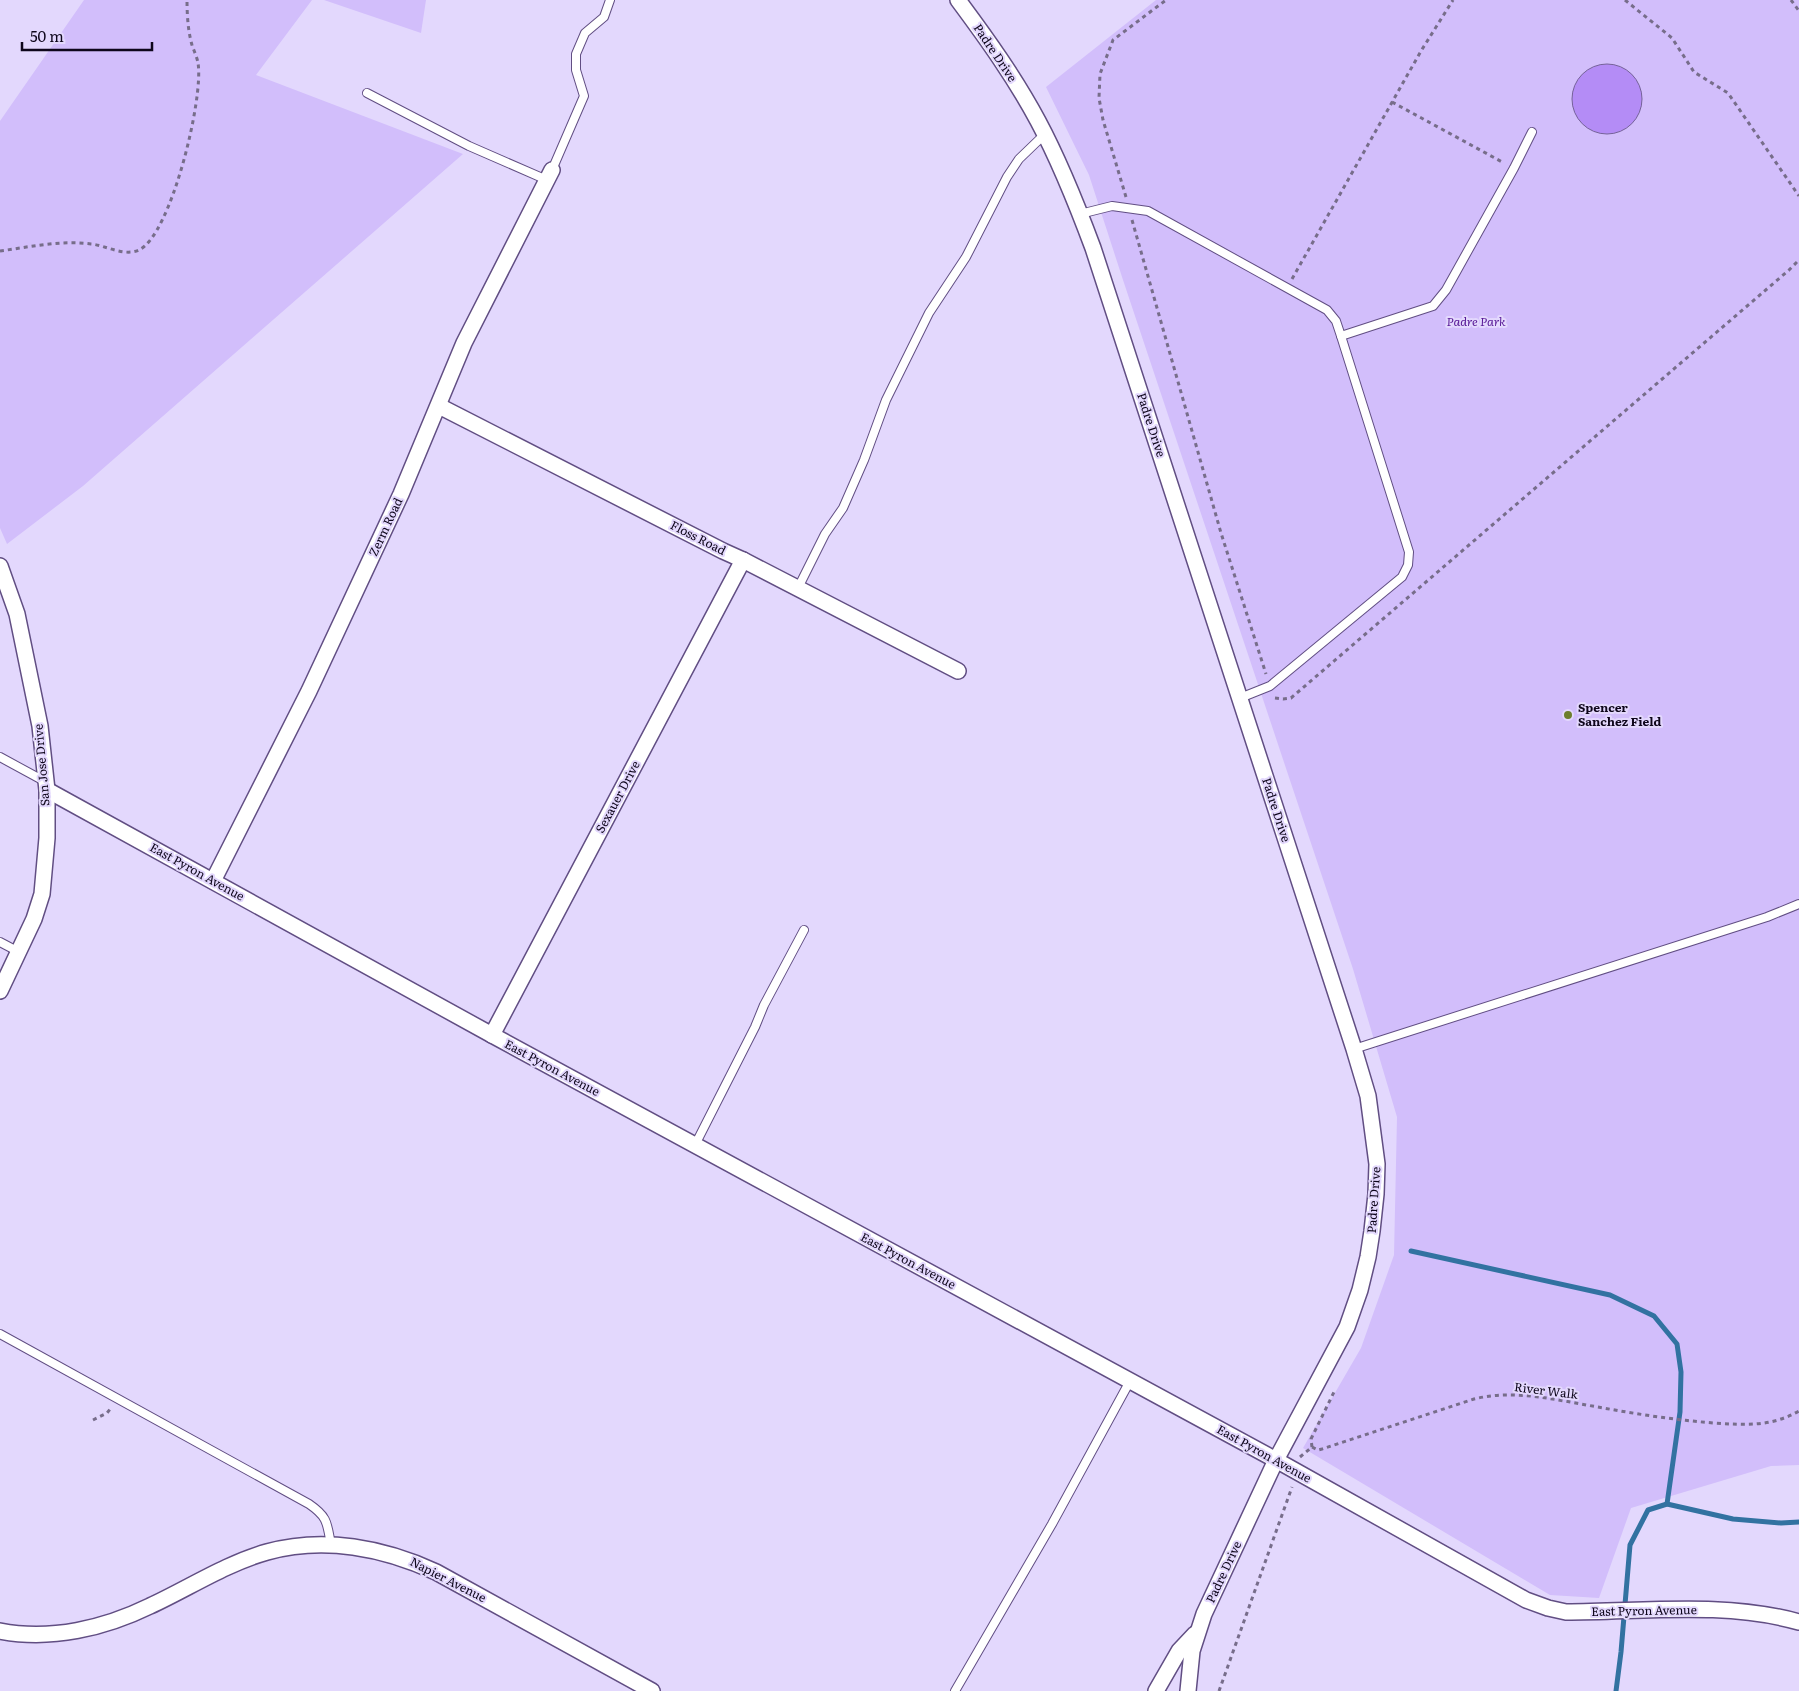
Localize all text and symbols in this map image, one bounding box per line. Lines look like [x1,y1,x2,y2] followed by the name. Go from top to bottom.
[22,20,152,52] scale bar
[970,20,1022,85] street label: Padre Drive
[30,24,64,47] text: 50 m
[1446,312,1506,330] park label: Padre Park
[1133,390,1171,459] street label: Padre Drive
[364,494,407,559] street label: Zerm Road
[668,515,730,559] street label: Floss Road
[1578,698,1662,730] place label: Spencer Sanchez Field
[1562,709,1574,721] marker: Spencer Sanchez Field
[28,723,54,807] street label: San Jose Drive
[590,757,644,836] street label: Sexauer Drive
[1258,775,1296,844] street label: Padre Drive
[147,838,248,905] street label: East Pyron Avenue
[502,1034,603,1100] street label: East Pyron Avenue
[1362,1166,1384,1234] street label: Padre Drive
[858,1227,959,1293] street label: East Pyron Avenue
[1513,1377,1580,1403] street label: River Walk
[1214,1420,1315,1487] street label: East Pyron Avenue
[1201,1538,1245,1606] street label: Padre Drive
[407,1552,490,1606] street label: Napier Avenue
[1591,1600,1697,1620] street label: East Pyron Avenue

